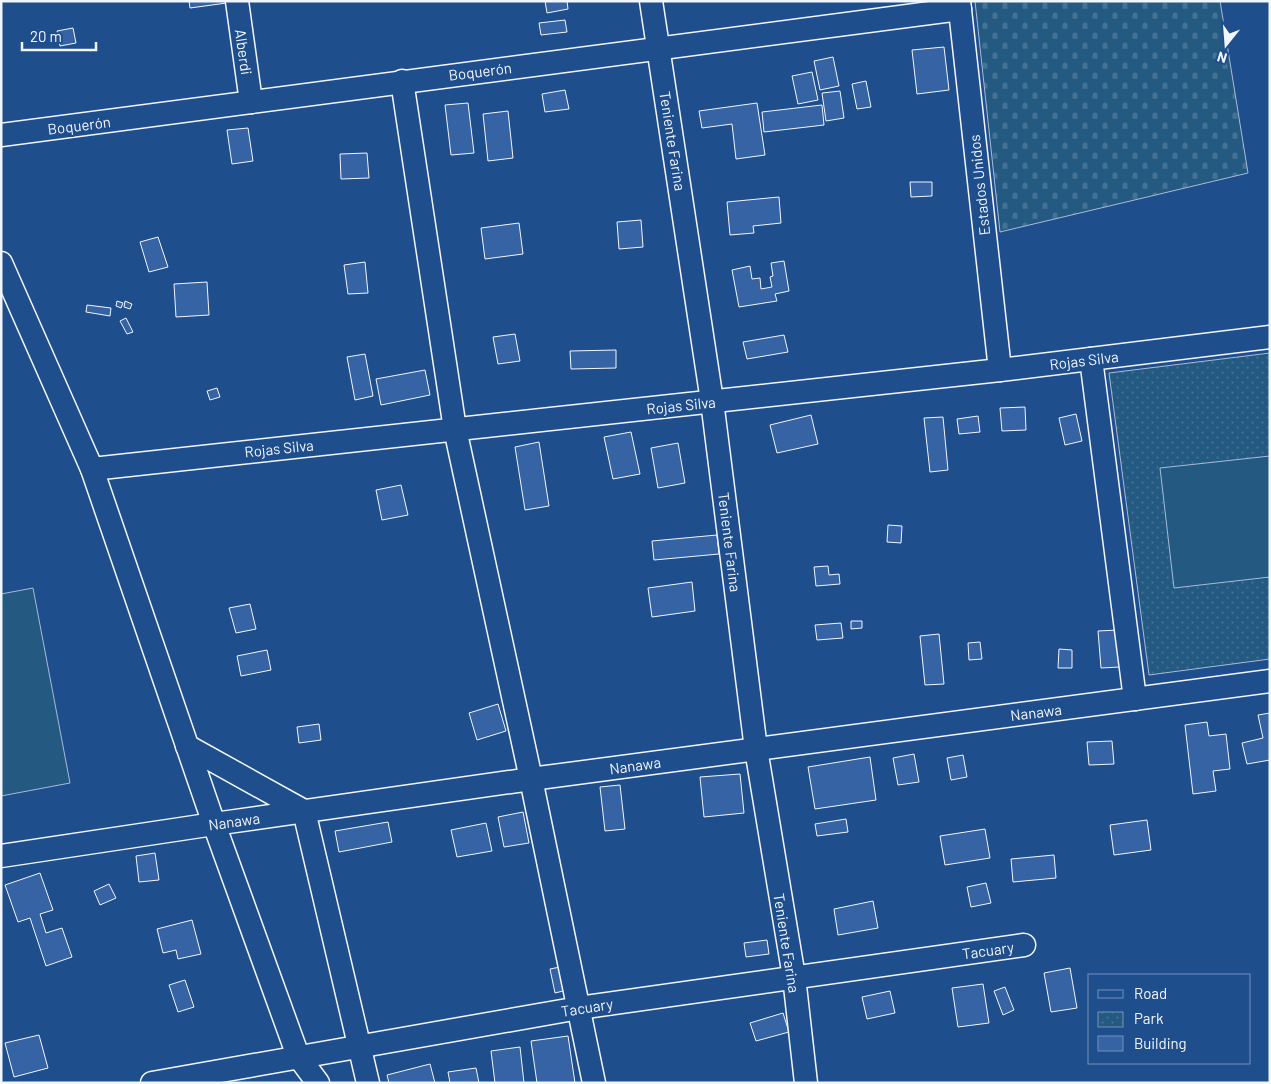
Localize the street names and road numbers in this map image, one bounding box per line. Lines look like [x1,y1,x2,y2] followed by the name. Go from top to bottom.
[232,28,256,76] street label: Alberdi
[447,58,513,84] street label: Boquerón
[656,90,690,192] street label: Teniente Farina
[46,112,112,138] street label: Boquerón
[965,134,993,236] street label: Estados Unidos
[1048,347,1120,373] street label: Rojas Silva
[645,392,717,418] street label: Rojas Silva
[243,435,315,461] street label: Rojas Silva
[715,491,745,593] street label: Teniente Farina
[1009,700,1063,724] street label: Nanawa
[608,752,662,778] street label: Nanawa
[207,808,261,834] street label: Nanawa
[770,892,804,994] street label: Teniente Farina
[961,937,1015,963] street label: Tacuary
[560,994,614,1020] street label: Tacuary

